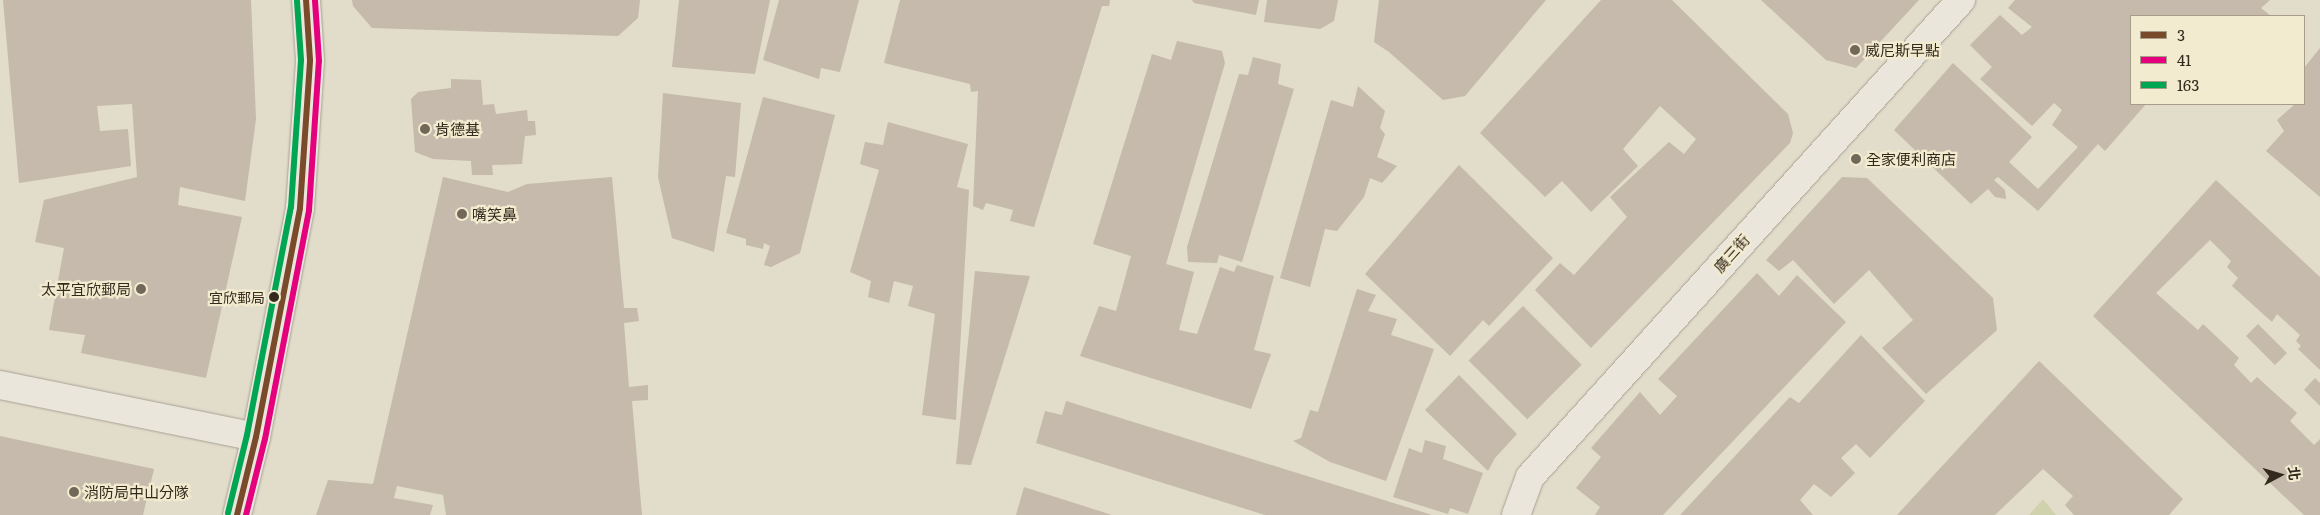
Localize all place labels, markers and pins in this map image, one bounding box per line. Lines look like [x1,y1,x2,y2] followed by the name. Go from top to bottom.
[1865,41,1940,59] place label: 威尼斯早點
[1849,44,1861,56] marker: 威尼斯早點
[435,120,480,138] place label: 肯德基
[419,123,431,135] marker: 肯德基
[1866,150,1956,168] place label: 全家便利商店
[1850,153,1862,165] marker: 全家便利商店
[472,205,517,223] place label: 嘴笑鼻
[456,208,468,220] marker: 嘴笑鼻
[41,280,131,298] place label: 太平宜欣郵局
[135,283,147,295] marker: 太平宜欣郵局
[209,289,265,305] place label: 宜欣郵局
[269,292,279,302] marker: 宜欣郵局
[84,483,189,501] place label: 消防局中山分隊
[68,486,80,498] marker: 消防局中山分隊

